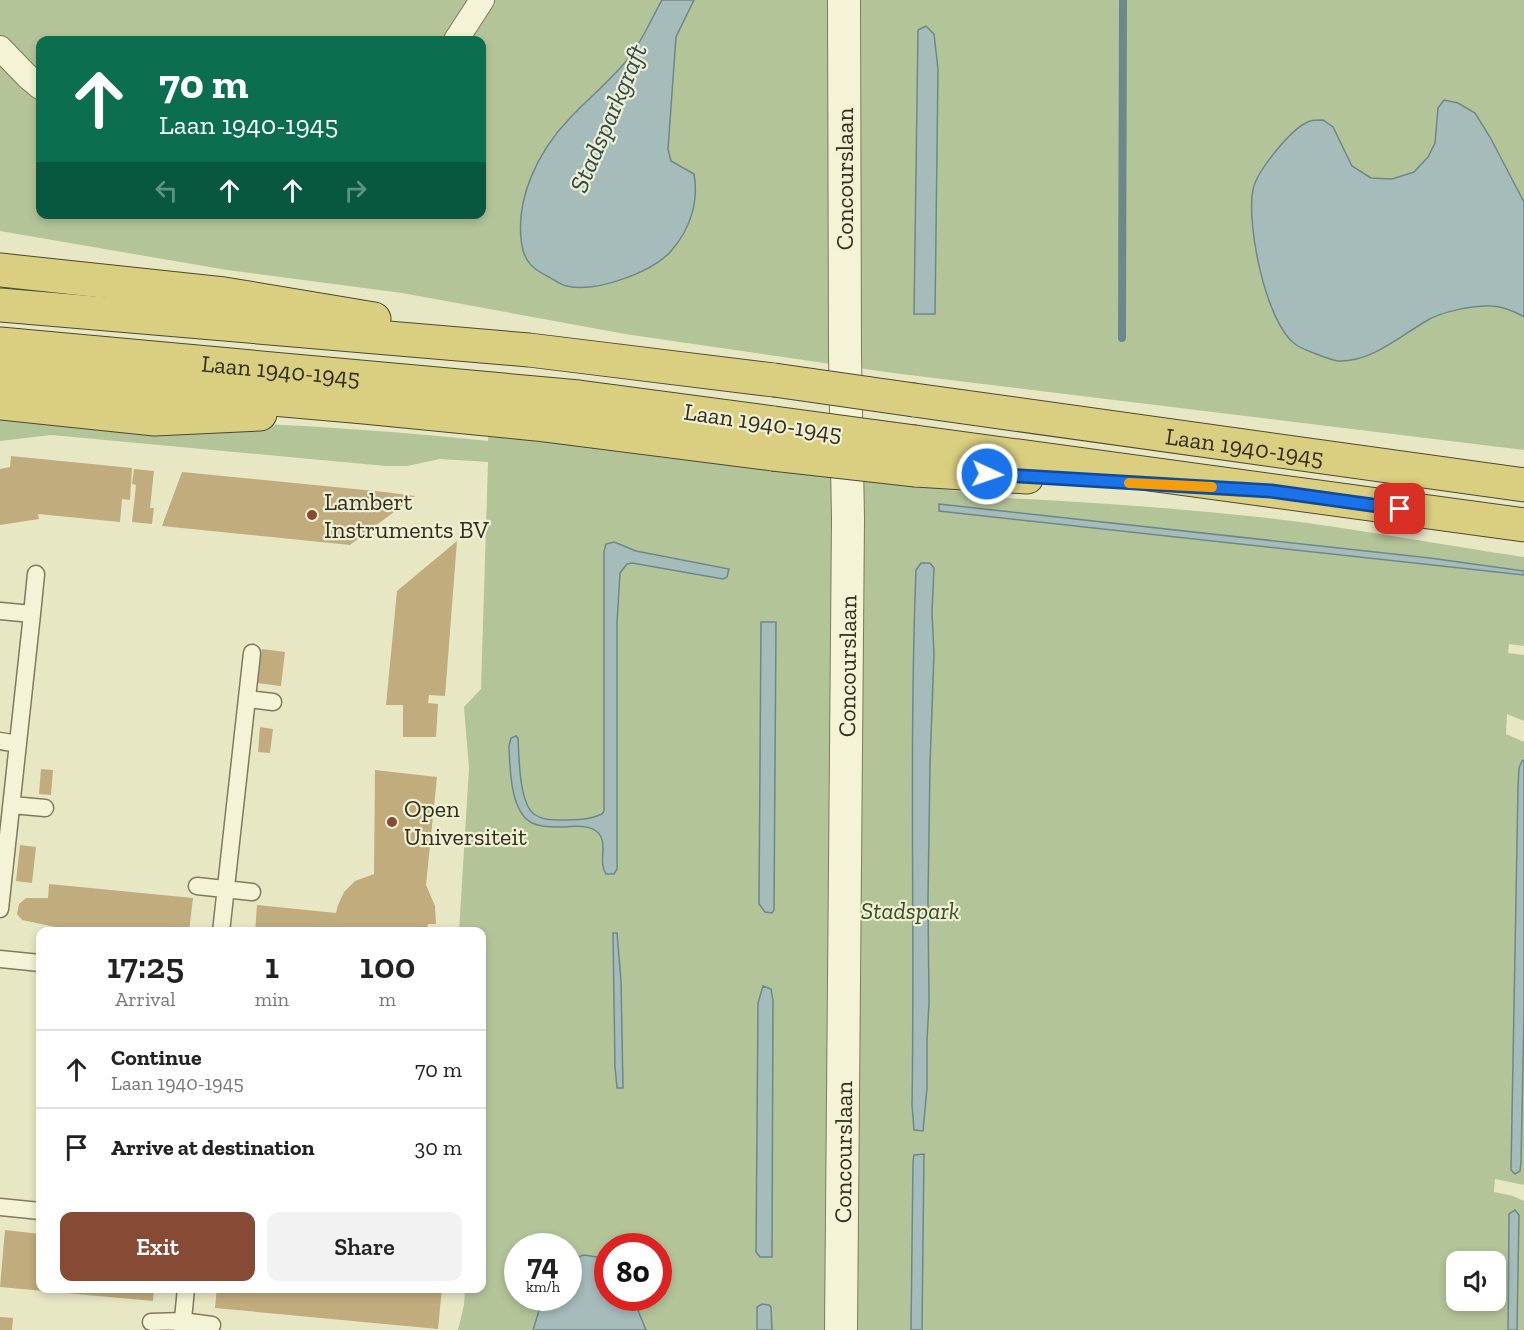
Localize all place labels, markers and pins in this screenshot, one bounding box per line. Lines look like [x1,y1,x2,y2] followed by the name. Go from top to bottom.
[1374,483,1425,534] pin
[324,487,489,544] place label: Lambert Instruments BV
[305,508,319,522] marker: Lambert Instruments BV
[404,794,527,851] place label: Open Universiteit
[385,815,399,829] marker: Open Universiteit

